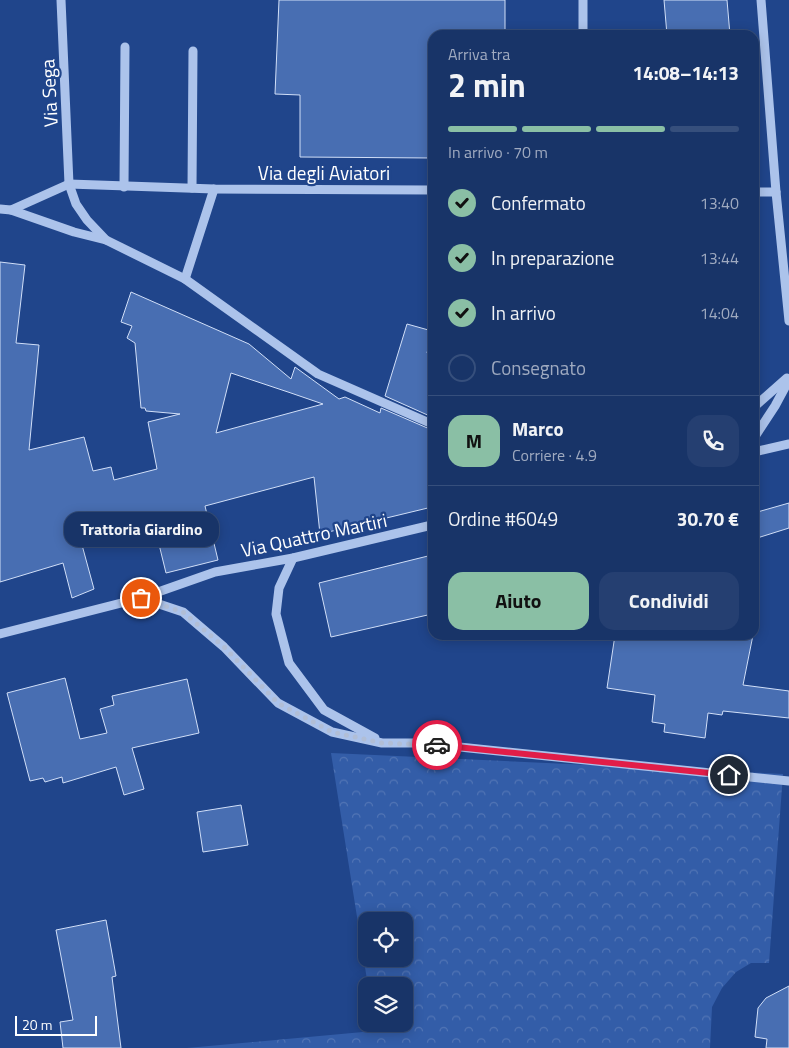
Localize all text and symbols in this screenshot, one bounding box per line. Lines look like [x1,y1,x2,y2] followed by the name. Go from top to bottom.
[448,42,510,66] text: Arriva tra
[32,58,65,128] street label: Via Sega
[632,58,739,87] text: 14:08–14:13
[448,61,526,109] text: 2 min
[448,140,548,164] text: In arrivo · 70 m
[258,158,390,187] street label: Via degli Aviatori
[491,188,586,217] text: Confermato
[448,189,476,217] icon: check
[700,191,739,215] text: 13:40
[491,243,614,272] text: In preparazione
[448,244,476,272] icon: check
[700,246,739,270] text: 13:44
[491,298,556,327] text: In arrivo
[448,299,476,327] icon: check
[700,301,739,325] text: 14:04
[491,353,586,382] text: Consegnato
[512,414,564,443] text: Marco
[687,415,739,467] button: phone
[466,426,482,455] text: M
[512,443,597,467] text: Corriere · 4.9
[448,504,558,533] text: Ordine #6049
[677,504,739,533] text: 30.70 €
[238,505,390,564] street label: Via Quattro Martiri
[64,513,218,548] callout: Trattoria Giardino
[81,517,202,541] text: Trattoria Giardino
[448,572,589,630] button: Aiuto
[599,572,739,630] button: Condividi
[120,577,162,619] pin
[127,584,155,612] icon: bag
[412,720,462,770] courier
[423,731,451,759] icon: car
[708,754,750,796] pin
[715,761,743,789] icon: home
[358,912,413,1032] map controls
[358,912,413,967] button: locate
[358,977,413,1032] button: layers
[15,1013,98,1036] scale bar
[22,1014,52,1035] text: 20 m

